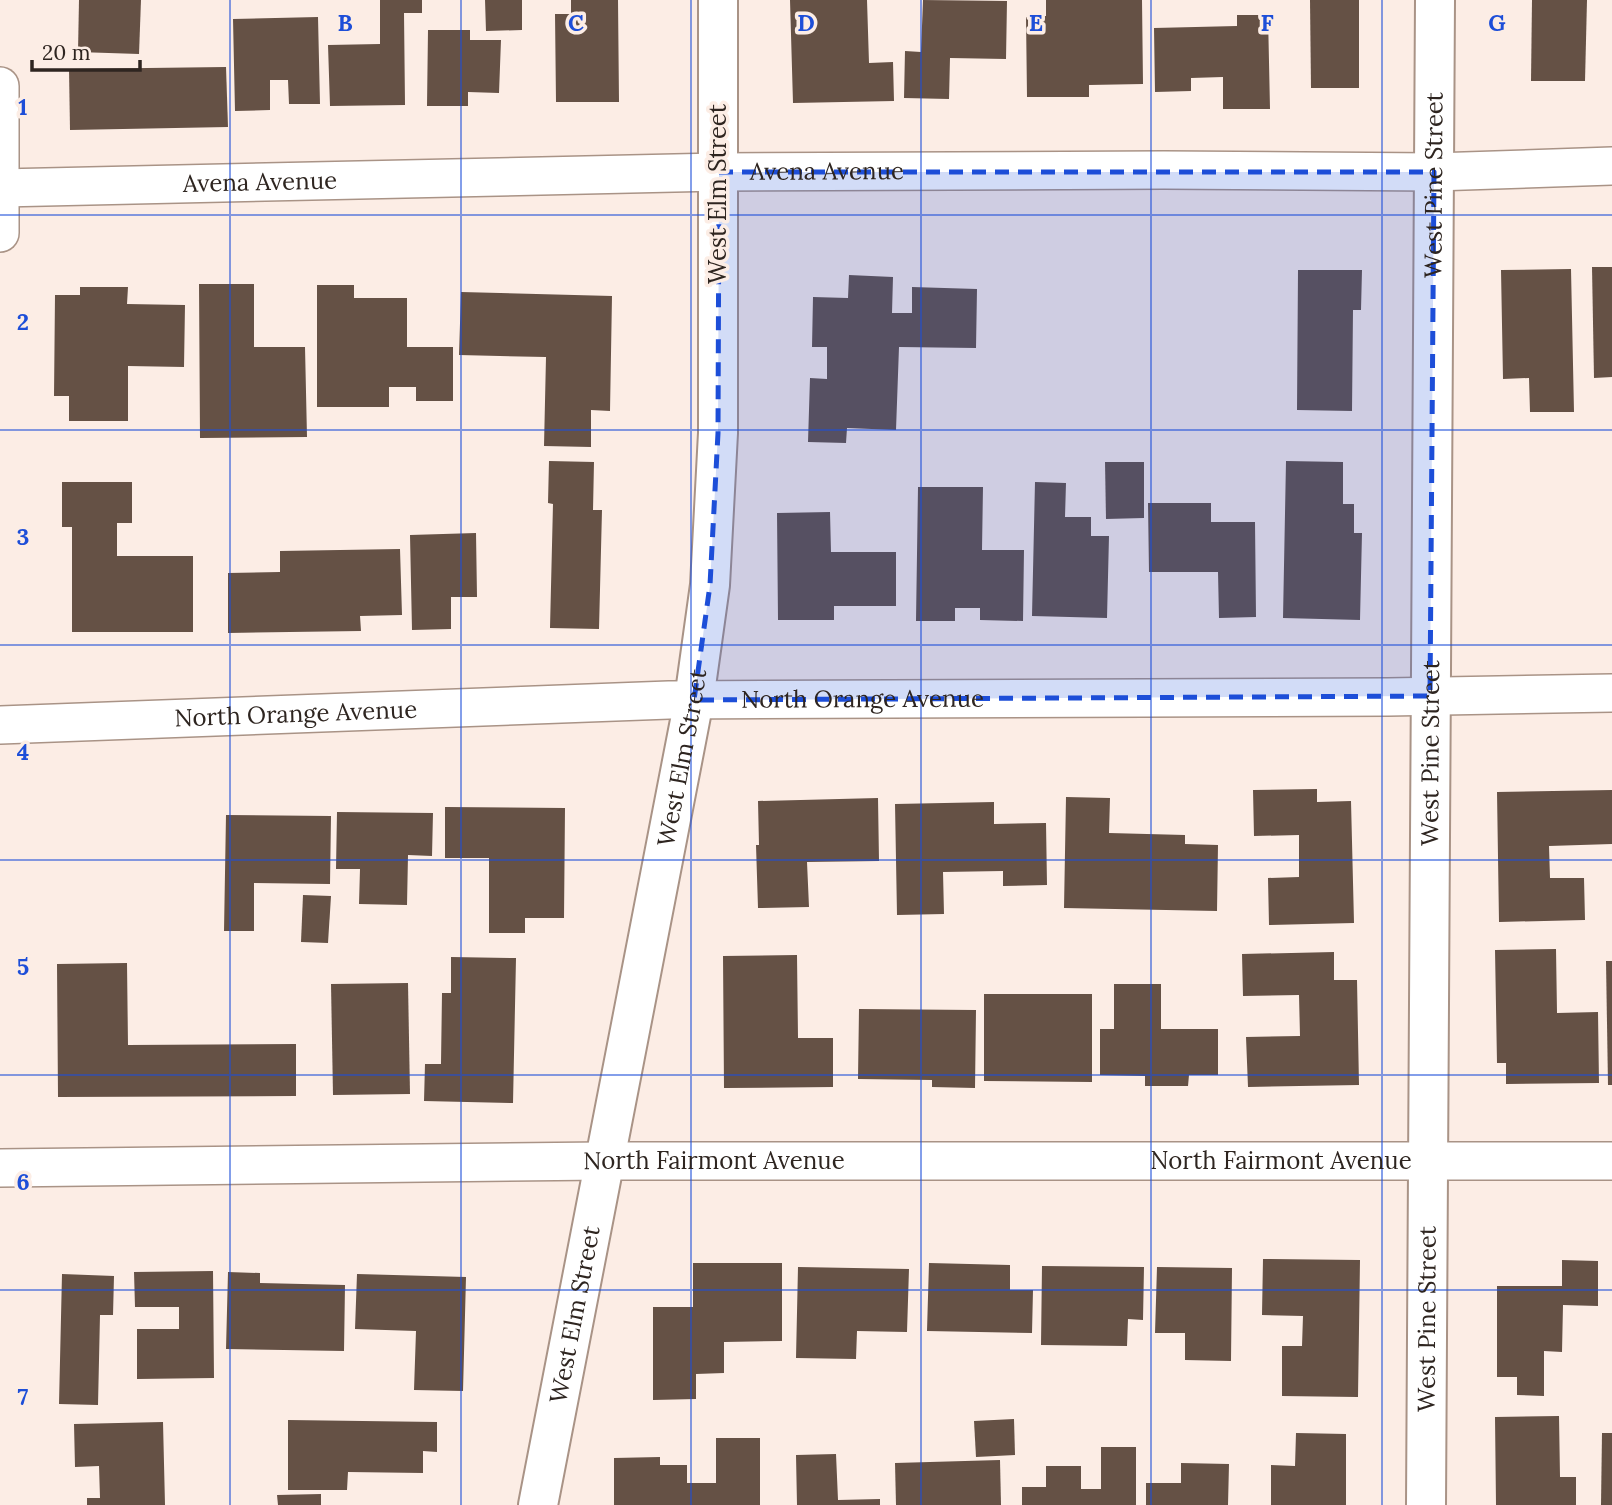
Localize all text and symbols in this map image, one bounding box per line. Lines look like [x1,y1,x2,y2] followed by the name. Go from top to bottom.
[337,8,353,37] text: B
[568,8,584,37] text: C
[797,8,815,37] text: D
[1029,8,1043,37] text: E
[1260,8,1274,37] text: F
[1488,8,1506,37] text: G
[32,28,140,72] scale bar
[42,39,91,66] text: 20 m
[1417,91,1449,278] street label: West Pine Street
[18,92,28,121] text: 1
[702,103,733,284] street label: West Elm Street
[749,155,904,187] street label: Avena Avenue
[181,165,337,199] street label: Avena Avenue
[17,307,29,336] text: 2
[17,522,29,551] text: 3
[1414,659,1446,846] street label: West Pine Street
[650,666,713,849] street label: West Elm Street
[741,683,984,715] street label: North Orange Avenue
[174,693,418,733] street label: North Orange Avenue
[17,737,29,766] text: 4
[17,952,29,981] text: 5
[583,1145,845,1176] street label: North Fairmont Avenue
[1150,1145,1412,1176] street label: North Fairmont Avenue
[16,1167,30,1196] text: 6
[542,1222,607,1406] street label: West Elm Street
[1411,1225,1443,1412] street label: West Pine Street
[18,1382,29,1411] text: 7

